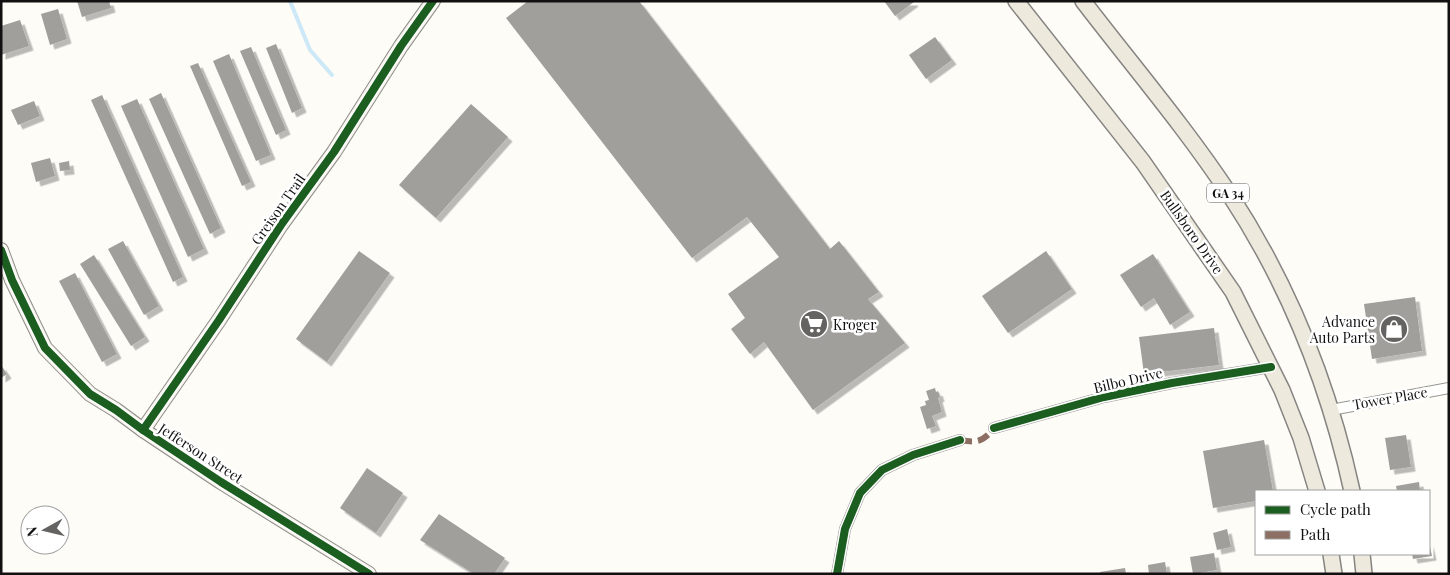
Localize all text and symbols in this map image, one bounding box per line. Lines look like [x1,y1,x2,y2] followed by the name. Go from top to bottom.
[247,170,309,248] street label: Greison Trail
[1207,184,1249,202] road number: GA 34
[1156,186,1228,278] street label: Bullsboro Drive
[799,309,829,339] supermarket icon: Kroger
[1309,312,1375,347] place label: Advance Auto Parts
[1379,314,1409,344] shop icon: Advance Auto Parts
[833,315,877,334] place label: Kroger
[1092,363,1164,397] street label: Bilbo Drive
[1351,382,1429,414] street label: Tower Place
[154,418,248,488] street label: Jefferson Street
[1255,490,1430,555] legend
[1300,499,1371,519] text: Cycle path
[20,505,70,555] north arrow
[1300,524,1330,544] text: Path
[22,526,42,538] text: N

